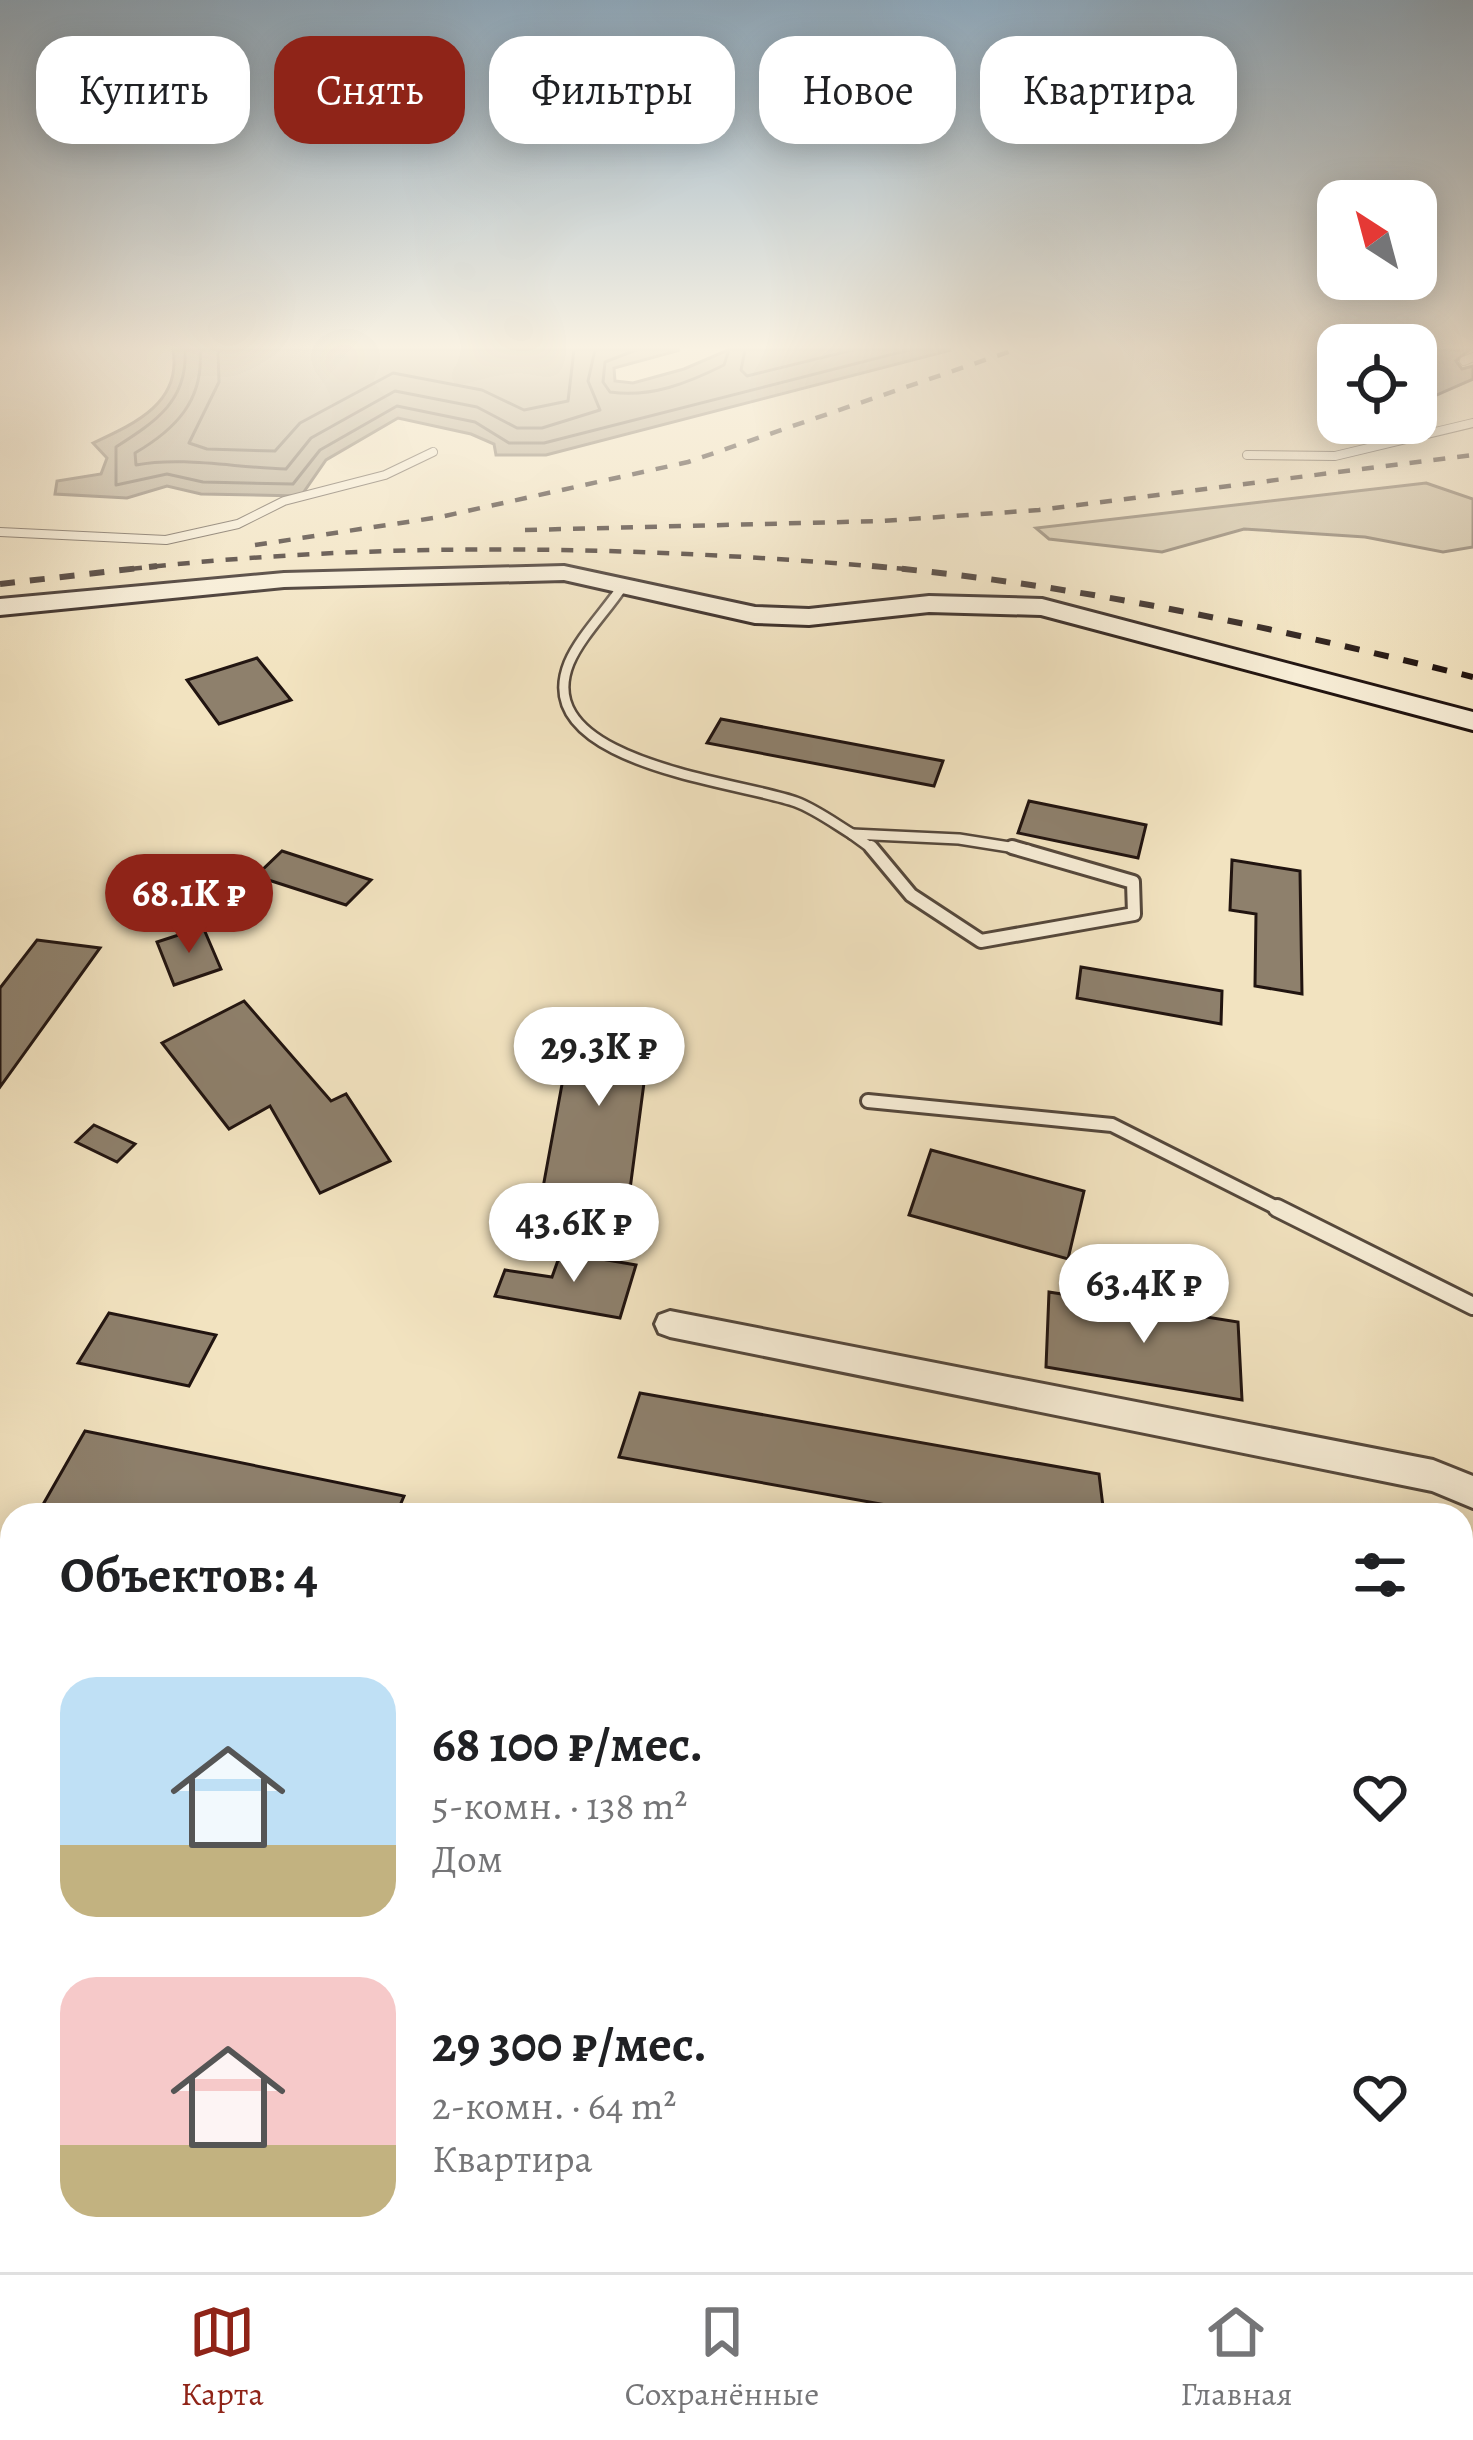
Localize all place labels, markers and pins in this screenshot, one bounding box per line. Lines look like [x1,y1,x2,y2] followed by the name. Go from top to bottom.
[78,854,300,956] pin: 68.1K ₽
[488,1007,710,1109] pin: 29.3K ₽
[463,1183,685,1285] pin: 43.6K ₽
[1033,1244,1255,1346] pin: 63.4K ₽

